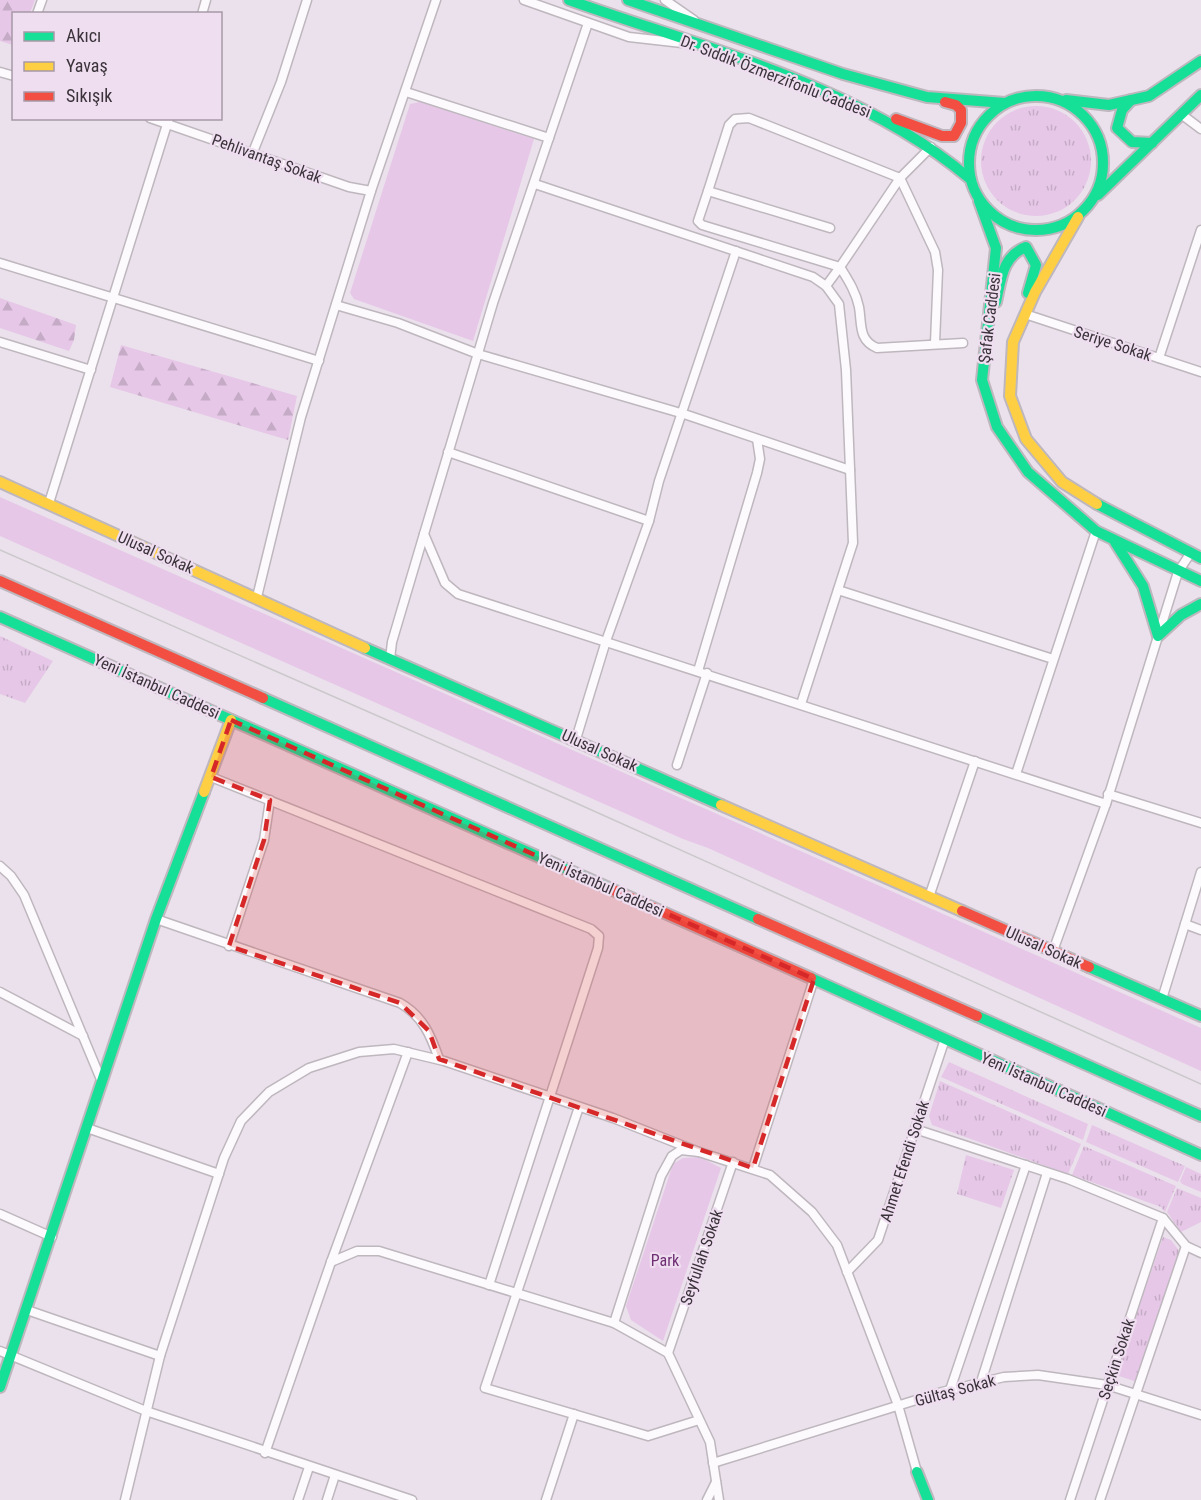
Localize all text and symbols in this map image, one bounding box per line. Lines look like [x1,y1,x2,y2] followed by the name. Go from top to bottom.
[12,12,222,120] legend
[66,25,101,46] text: Akıcı
[678,31,874,122] street label: Dr. Sıddık Özmerzifonlu Caddesi
[66,55,108,76] text: Yavaş
[66,85,112,106] text: Sıkışık
[209,130,325,187] street label: Pehlivantaş Sokak
[975,272,1004,364] street label: Şafak Caddesi
[1072,322,1155,365] street label: Seriye Sokak
[115,527,197,578] street label: Ulusal Sokak
[91,650,223,723] street label: Yeni İstanbul Caddesi
[559,725,641,776] street label: Ulusal Sokak
[535,848,667,921] street label: Yeni İstanbul Caddesi
[1003,922,1085,973] street label: Ulusal Sokak
[978,1048,1110,1121] street label: Yeni İstanbul Caddesi
[876,1097,933,1224] street label: Ahmet Efendi Sokak
[676,1206,727,1308] street label: Seyfullah Sokak
[651,1251,680,1270] park label: Park
[1094,1316,1139,1402] street label: Seçkin Sokak
[913,1370,998,1410] street label: Gültaş Sokak

